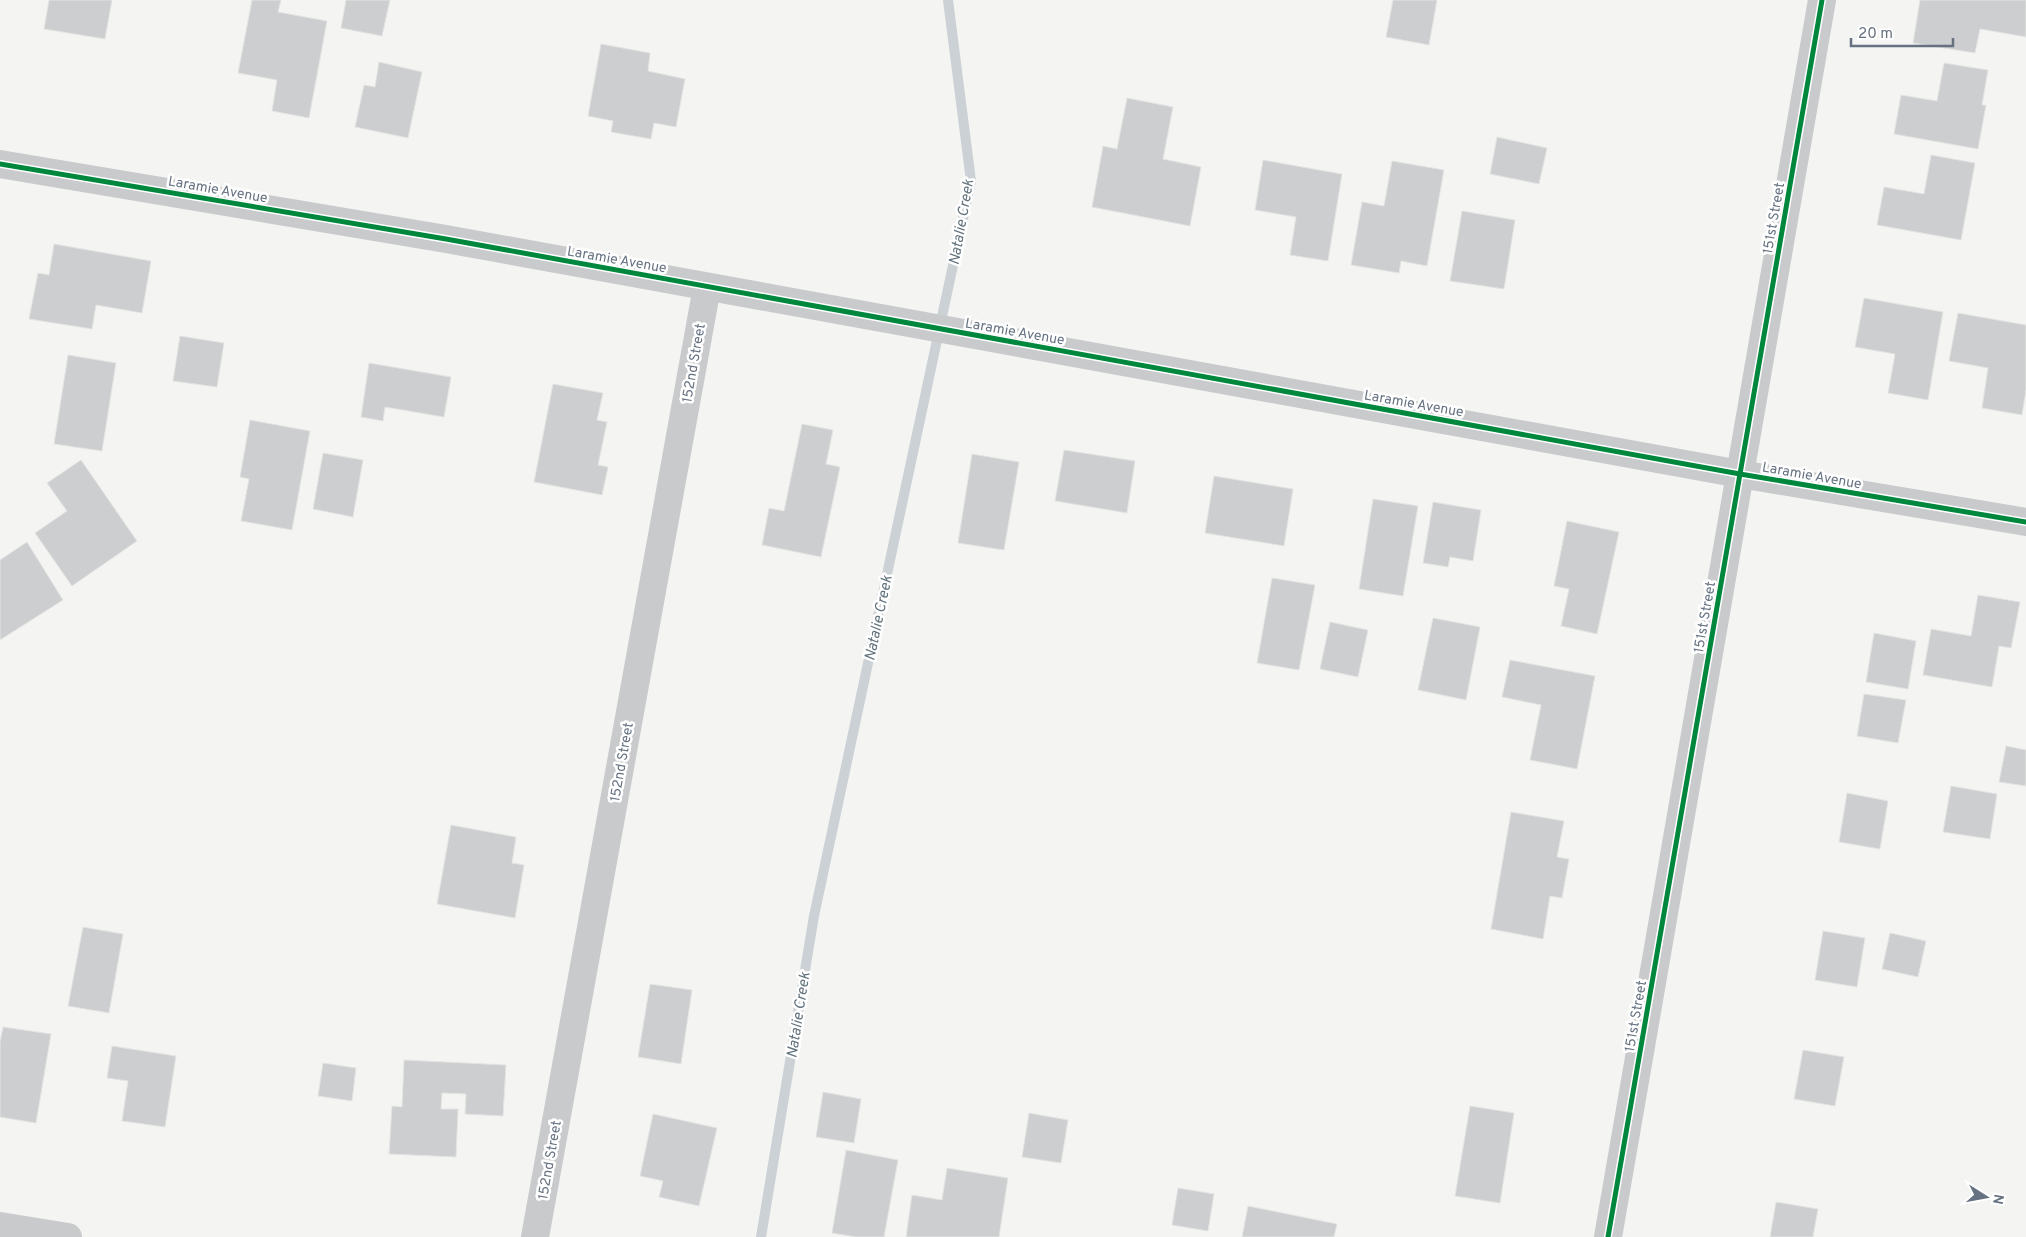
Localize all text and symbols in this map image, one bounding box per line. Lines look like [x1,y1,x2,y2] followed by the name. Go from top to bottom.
[1851,15,1954,47] scale bar
[1858,25,1893,44] text: 20 m
[167,173,269,208] street label: Laramie Avenue
[946,178,979,267] water label: Natalie Creek
[1760,181,1789,255] street label: 151st Street
[566,243,668,278] street label: Laramie Avenue
[964,315,1066,350] street label: Laramie Avenue
[679,322,710,404] street label: 152nd Street
[1363,387,1465,422] street label: Laramie Avenue
[1761,459,1863,494] street label: Laramie Avenue
[861,574,898,663] water label: Natalie Creek
[1691,580,1720,654] street label: 151st Street
[607,721,638,803] street label: 152nd Street
[783,971,816,1059] water label: Natalie Creek
[1622,979,1651,1053] street label: 151st Street
[535,1119,566,1201] street label: 152nd Street
[1961,1172,2011,1222] north arrow
[1988,1193,2007,1206] text: N

